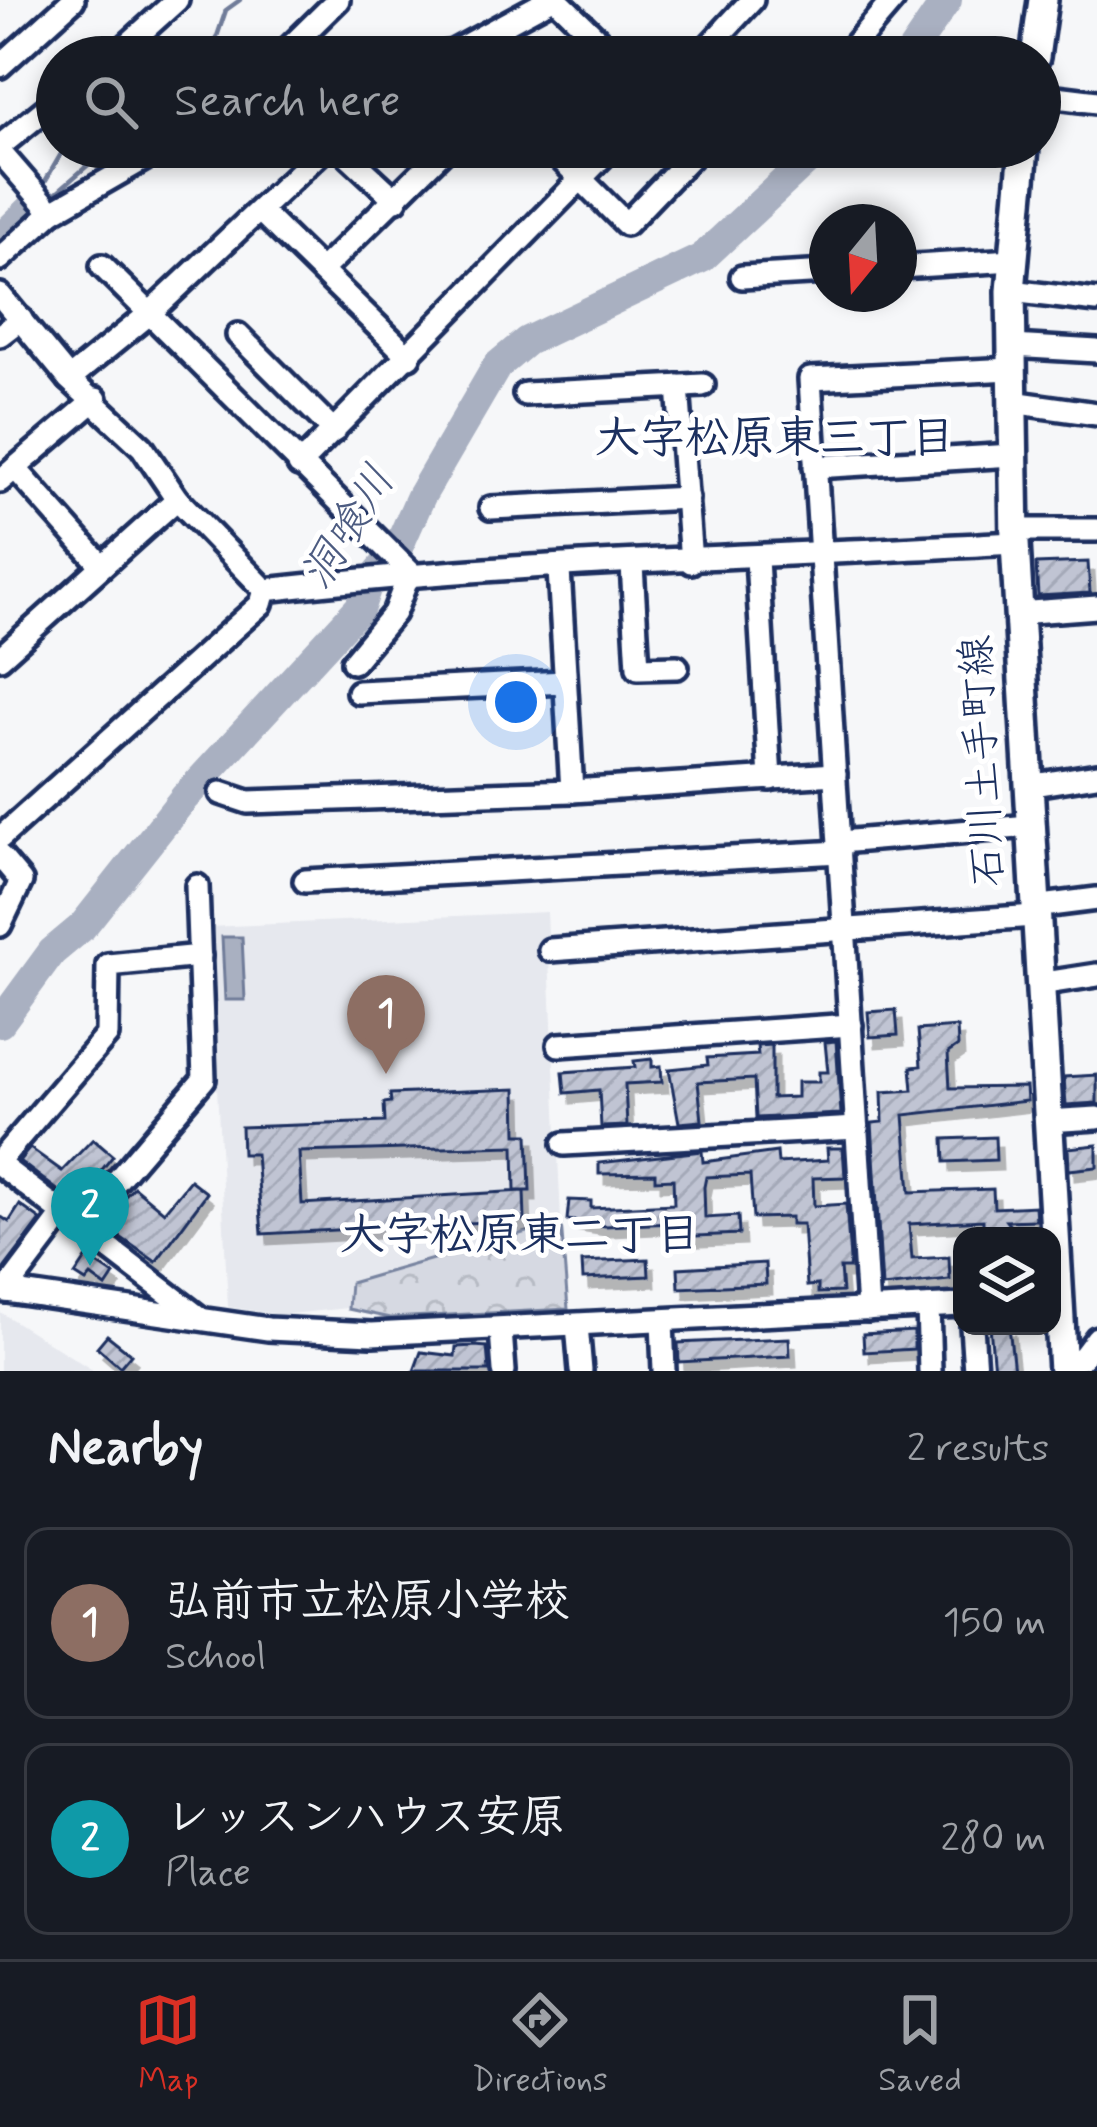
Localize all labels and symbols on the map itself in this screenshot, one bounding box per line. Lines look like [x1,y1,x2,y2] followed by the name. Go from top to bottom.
[809,204,917,312] north arrow
[595,410,955,469] district label: 大字松原東三丁目
[288,455,410,601] water label: 洞喰川
[950,634,1018,888] street label: 石川土手町線
[486,672,546,732] your location
[347,975,425,1074] pin: 1
[51,1167,129,1266] pin: 2
[340,1207,700,1266] district label: 大字松原東二丁目

